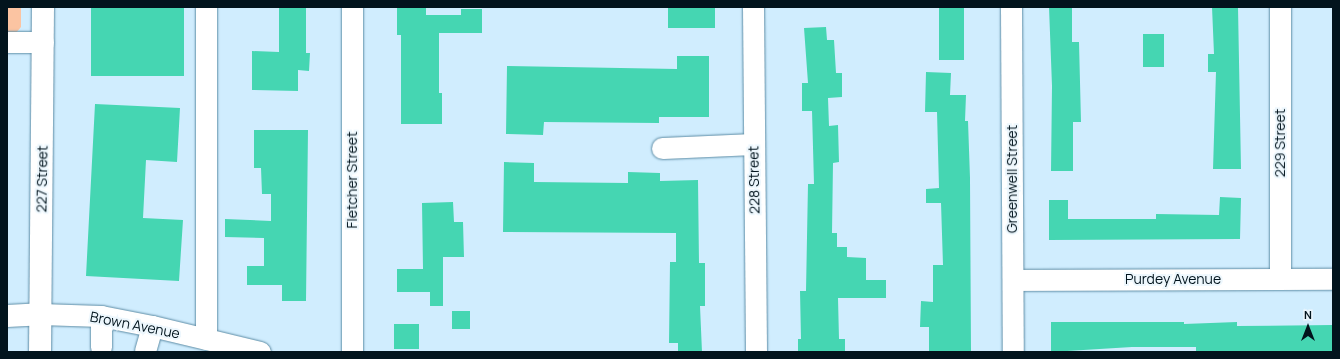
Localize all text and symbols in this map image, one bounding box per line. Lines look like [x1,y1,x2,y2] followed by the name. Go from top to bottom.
[1272,109,1288,177] street label: 229 Street
[1004,125,1020,233] street label: Greenwell Street
[344,131,360,229] street label: Fletcher Street
[33,145,51,213] street label: 227 Street
[745,146,763,214] street label: 228 Street
[1125,271,1221,287] street label: Purdey Avenue
[1288,307,1328,347] north arrow
[1304,307,1312,322] text: N
[89,308,181,342] street label: Brown Avenue

